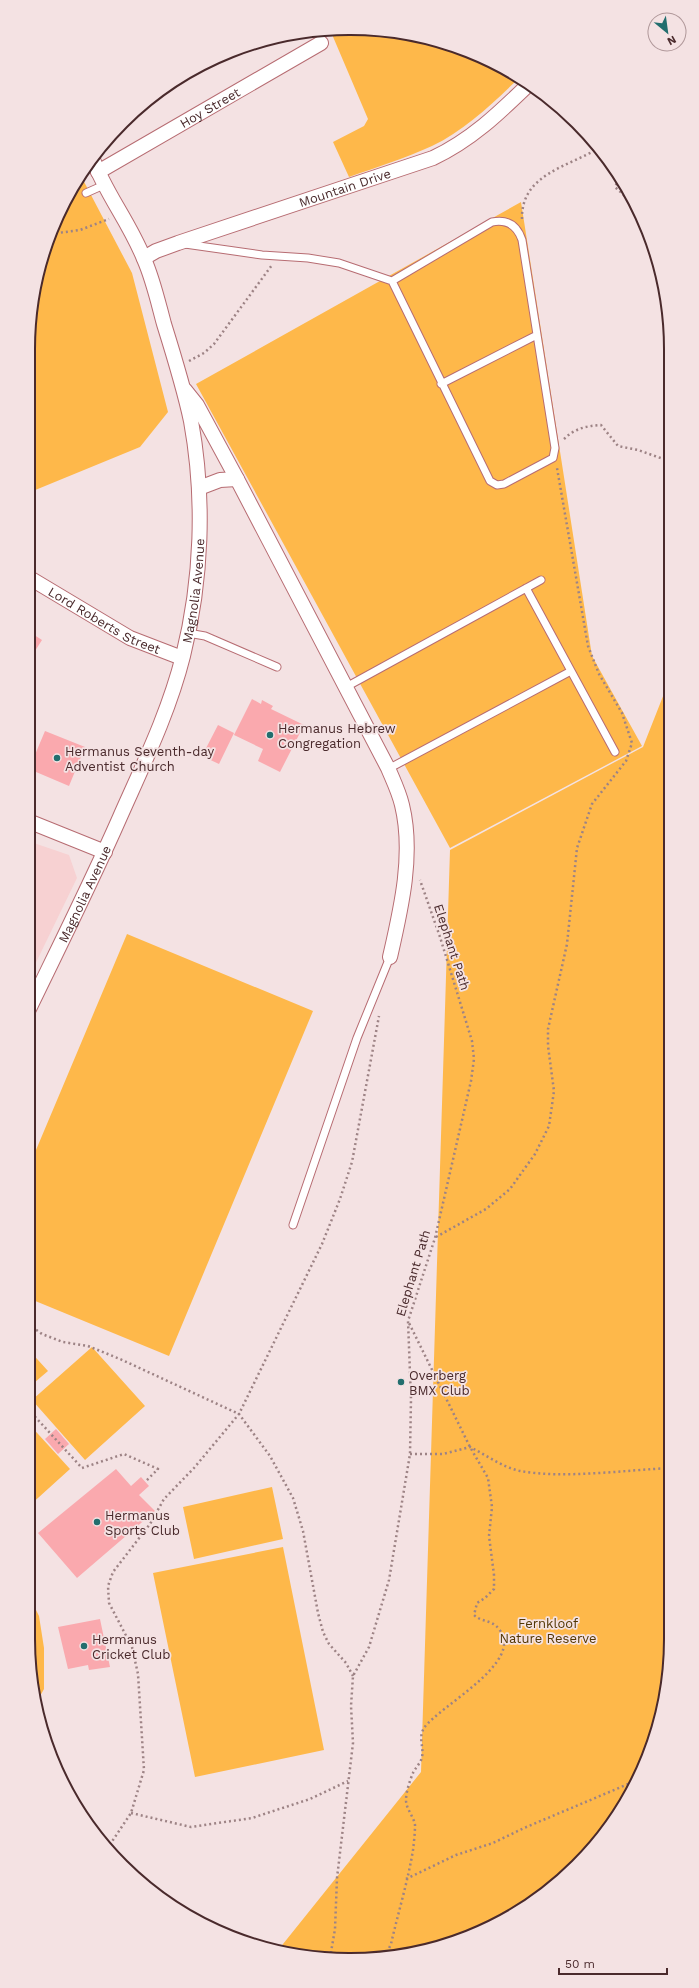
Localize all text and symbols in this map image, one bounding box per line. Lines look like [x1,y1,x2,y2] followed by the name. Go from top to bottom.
[647,12,687,52] north arrow
[665,33,678,48] text: N
[177,84,243,131] street label: Hoy Street
[297,165,393,210] street label: Mountain Drive
[179,538,207,645] street label: Magnolia Avenue
[46,583,163,657] street label: Lord Roberts Street
[278,721,396,751] place label: Hermanus Hebrew Congregation
[265,730,275,740] marker: Hermanus Hebrew Congregation
[65,744,214,774] place label: Hermanus Seventh-day Adventist Church
[52,753,62,763] marker: Hermanus Seventh-day Adventist Church
[55,843,114,945] street label: Magnolia Avenue
[431,902,473,992] street label: Elephant Path
[393,1228,433,1318] street label: Elephant Path
[409,1368,470,1398] place label: Overberg BMX Club
[396,1377,406,1387] marker: Overberg BMX Club
[105,1508,180,1538] place label: Hermanus Sports Club
[92,1517,102,1527] marker: Hermanus Sports Club
[500,1616,596,1646] park label: Fernkloof Nature Reserve
[92,1632,170,1662] place label: Hermanus Cricket Club
[79,1641,89,1651] marker: Hermanus Cricket Club
[559,1950,667,1976] scale bar
[565,1957,595,1971] text: 50 m

